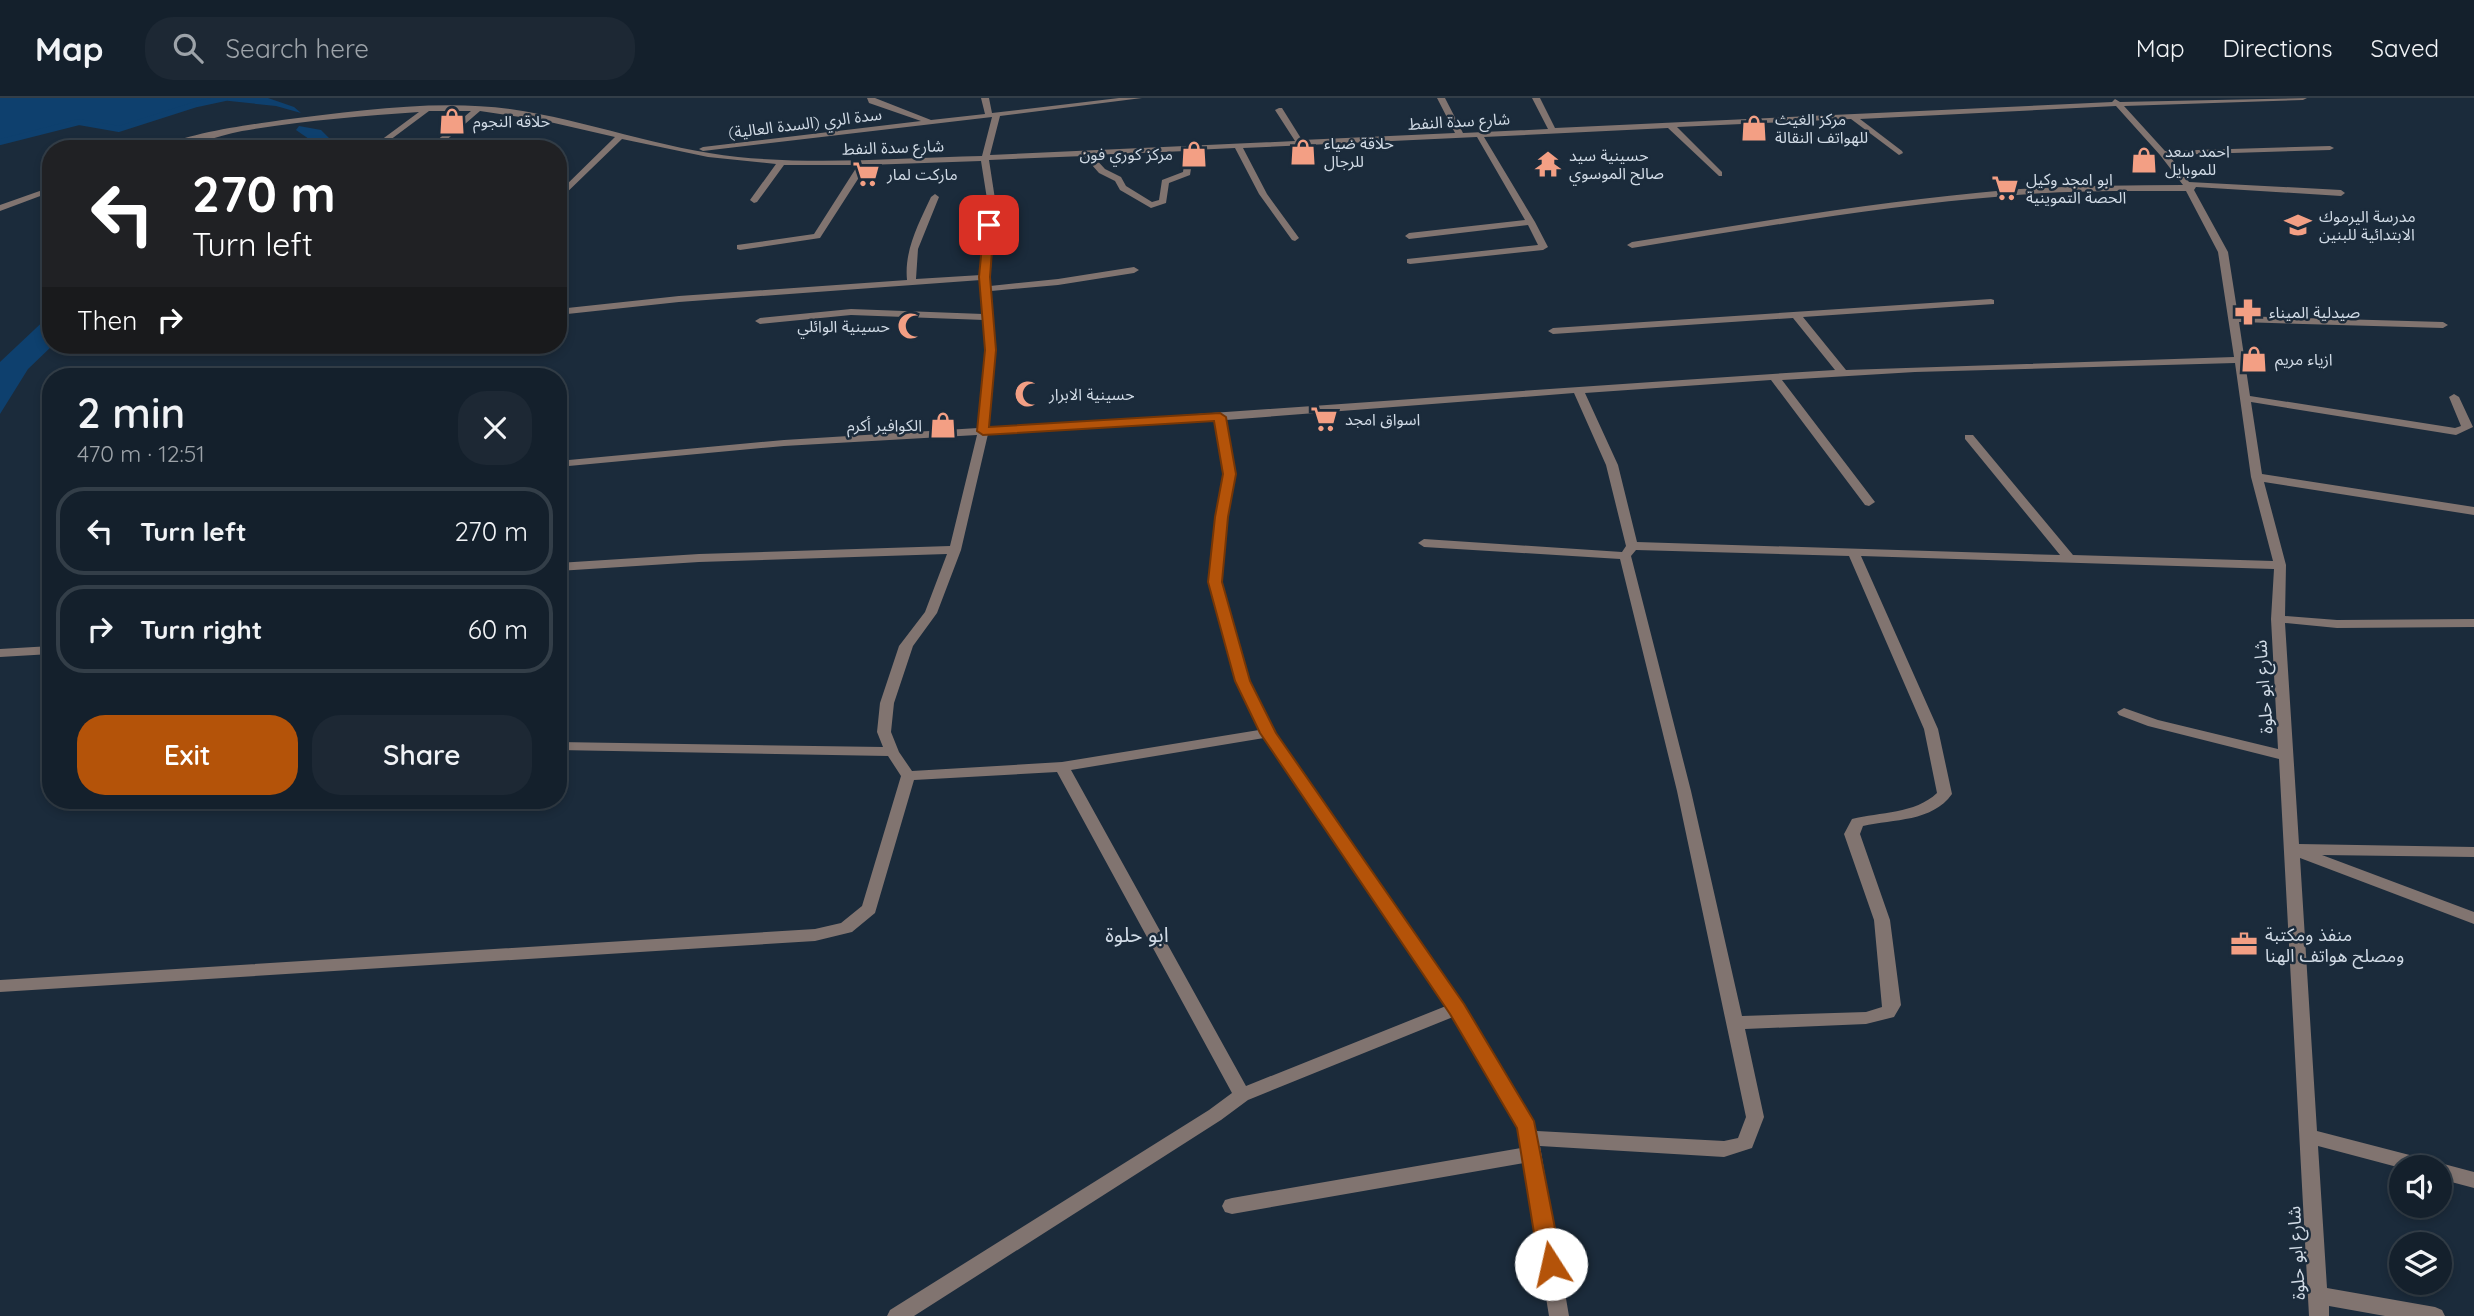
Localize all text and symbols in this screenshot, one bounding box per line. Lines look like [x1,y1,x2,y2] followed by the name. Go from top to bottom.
[145,17,635,80] search box
[35,28,103,69] text: Map
[169,29,207,67] icon: search
[225,32,369,65] text: Search here
[2136,33,2185,63] text: Map
[2223,33,2333,63] text: Directions
[2371,33,2439,63] text: Saved
[727,104,883,145] street label: سدة الري (السدة العالية)
[437,106,467,136] shop icon: حلاقه النجوم
[1407,108,1511,137] street label: شارع سدة النفط
[1775,109,1868,147] place label: مركز الغيث للهواتف النقالة
[473,111,550,134] place label: حلاقه النجوم
[1739,113,1769,143] shop icon: مركز الغيث للهواتف النقالة
[1324,133,1394,172] place label: حلاقة ضياء للرجال
[842,135,944,162] street label: شارع سدة النفط
[1288,137,1318,167] shop icon: حلاقة ضياء للرجال
[1179,139,1209,169] shop icon: مركز كوري فون
[2165,141,2230,179] place label: احمد سعد للموبايل
[1079,144,1173,167] place label: مركز كوري فون
[1569,145,1664,186] place label: حسينية سيد صالح الموسوي
[2129,145,2159,175] shop icon: احمد سعد للموبايل
[1533,149,1563,179] temple icon: حسينية سيد صالح الموسوي
[851,159,881,189] supermarket icon: ماركت لمار
[192,163,336,224] text: 270 m
[886,164,958,184] place label: ماركت لمار
[77,168,168,259] icon: left
[2026,169,2126,207] place label: ابو امجد وكيل الحصة التموينية
[1990,173,2020,203] supermarket icon: ابو امجد وكيل الحصة التموينية
[959,195,1019,255] pin
[970,206,1008,244] icon: arrive
[2319,206,2416,244] place label: مدرسة اليرموك الابتدائية للبنين
[2283,210,2313,240] school or university icon: مدرسة اليرموك الابتدائية للبنين
[192,224,313,264] text: Turn left
[2233,297,2263,327] pharmacy icon: صيدلية الميناء
[151,301,189,339] icon: right
[2269,302,2360,322] place label: صيدلية الميناء
[77,304,137,337] text: Then
[896,311,926,341] mosque icon: حسينية الوائلي
[797,316,890,339] place label: حسينية الوائلي
[2239,344,2269,374] shop icon: ازياء مريم
[2275,349,2333,372] place label: ازياء مريم
[1013,379,1043,409] mosque icon: حسينية الابرار
[1048,384,1135,404] place label: حسينية الابرار
[77,386,185,439] text: 2 min
[458,391,532,465] button: close
[1309,404,1339,434] supermarket icon: اسواق امجد
[1345,409,1420,429] place label: اسواق امجد
[928,410,958,440] shop icon: الكوافير أكرم
[847,415,922,438] place label: الكوافير أكرم
[77,439,205,468] text: 470 m · 12:51
[81,512,119,550] icon: left
[140,515,247,548] text: Turn left
[454,515,528,548] text: 270 m
[81,610,119,648] icon: right
[140,613,262,646] text: Turn right
[468,613,528,646] text: 60 m
[2248,639,2281,735] street label: شارع ابو حلوة
[77,715,298,795] button: Exit
[312,715,532,795] button: Share
[1105,921,1169,947] district label: ابو حلوة
[2265,923,2404,969] place label: منفذ ومكتبة ومصلح هواتف الهنا
[2229,929,2259,959] office icon: منفذ ومكتبة ومصلح هواتف الهنا
[2389,1155,2452,1295] map controls
[2389,1155,2452,1218] button: sound
[2282,1205,2313,1301] street label: شارع ابو حلوة
[1514,1227,1588,1301] position arrow
[2389,1232,2452,1295] button: layers

